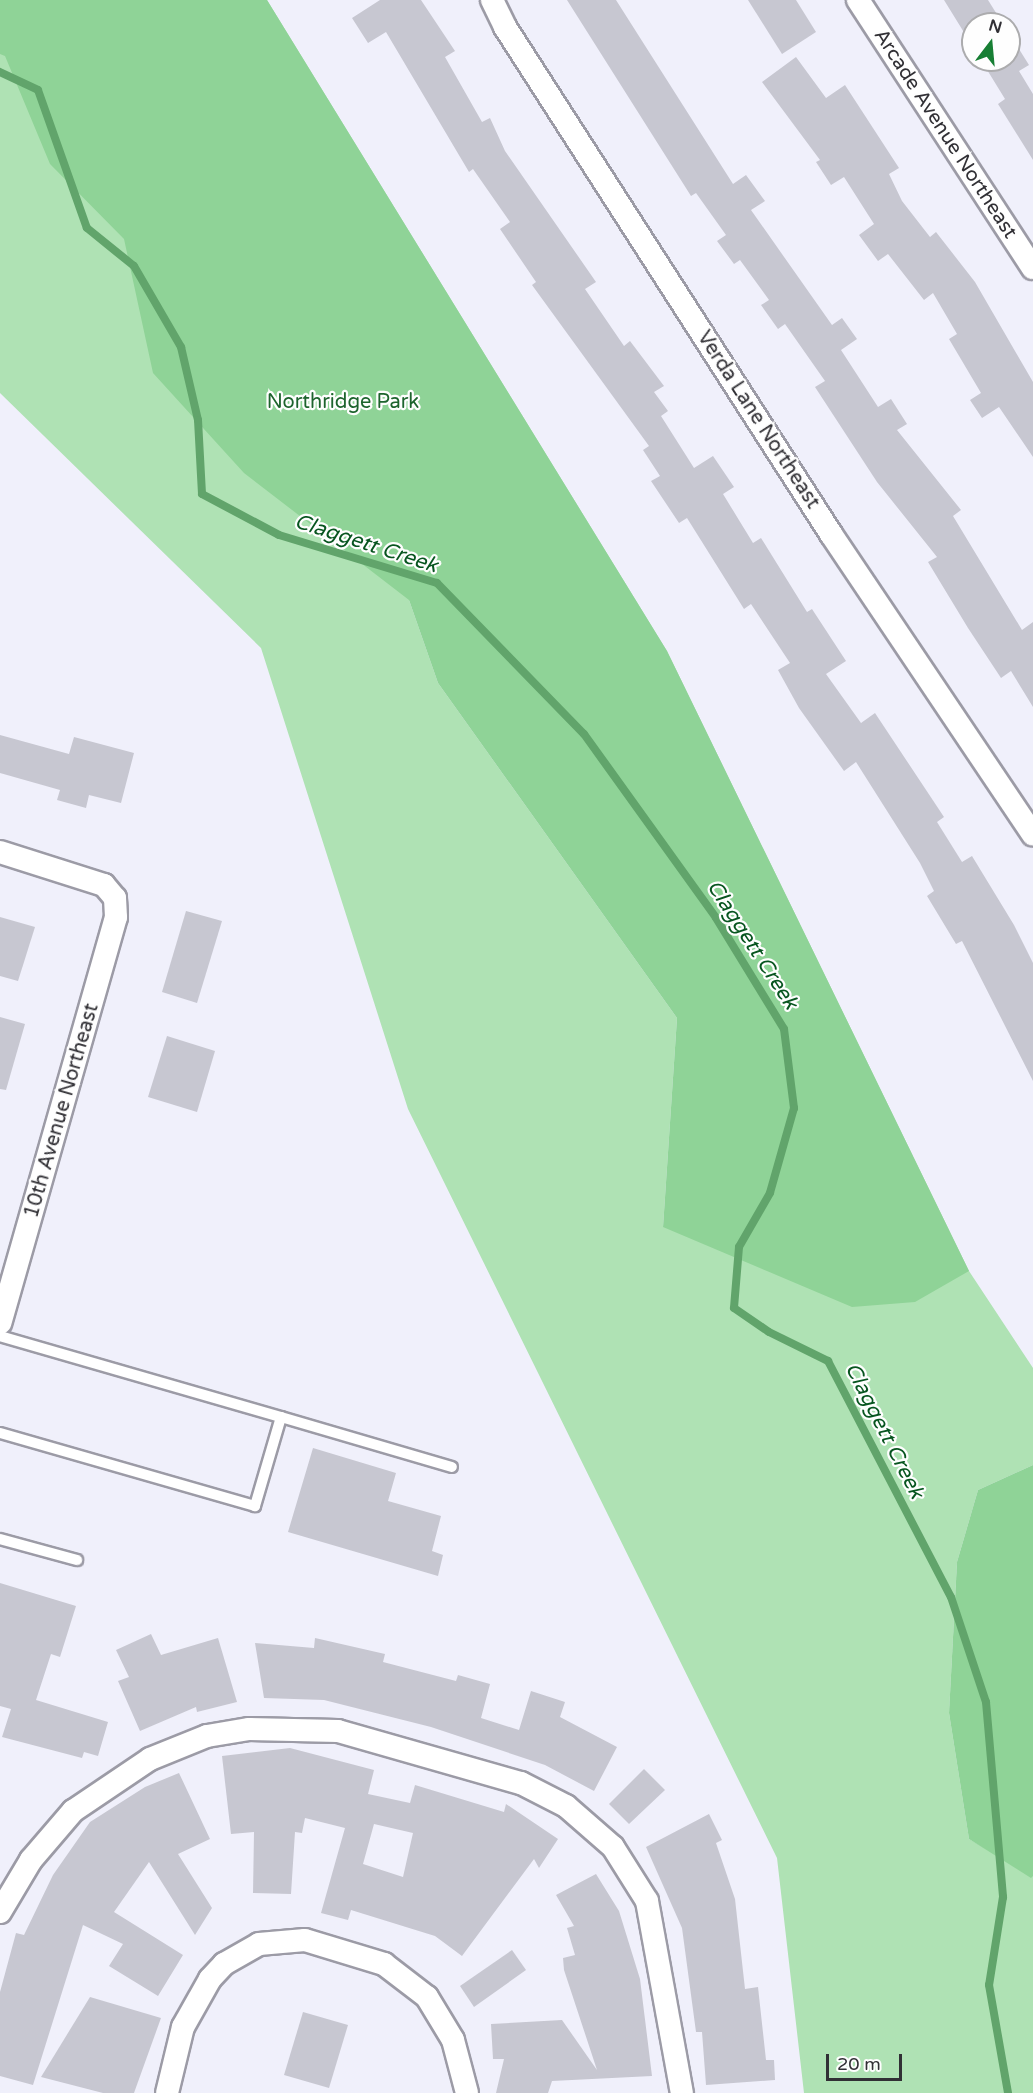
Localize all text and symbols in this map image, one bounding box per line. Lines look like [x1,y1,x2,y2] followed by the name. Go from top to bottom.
[961,12,1021,72] north arrow
[868,25,1022,243] street label: Arcade Avenue Northeast
[692,327,824,513] street label: Verda Lane Northeast
[267,390,419,414] park label: Northridge Park
[291,509,441,579] water label: Claggett Creek
[701,876,803,1014] water label: Claggett Creek
[20,1001,104,1221] street label: 10th Avenue Northeast
[839,1359,929,1503] water label: Claggett Creek
[829,2042,906,2080] scale bar
[837,2053,881,2075] text: 20 m

